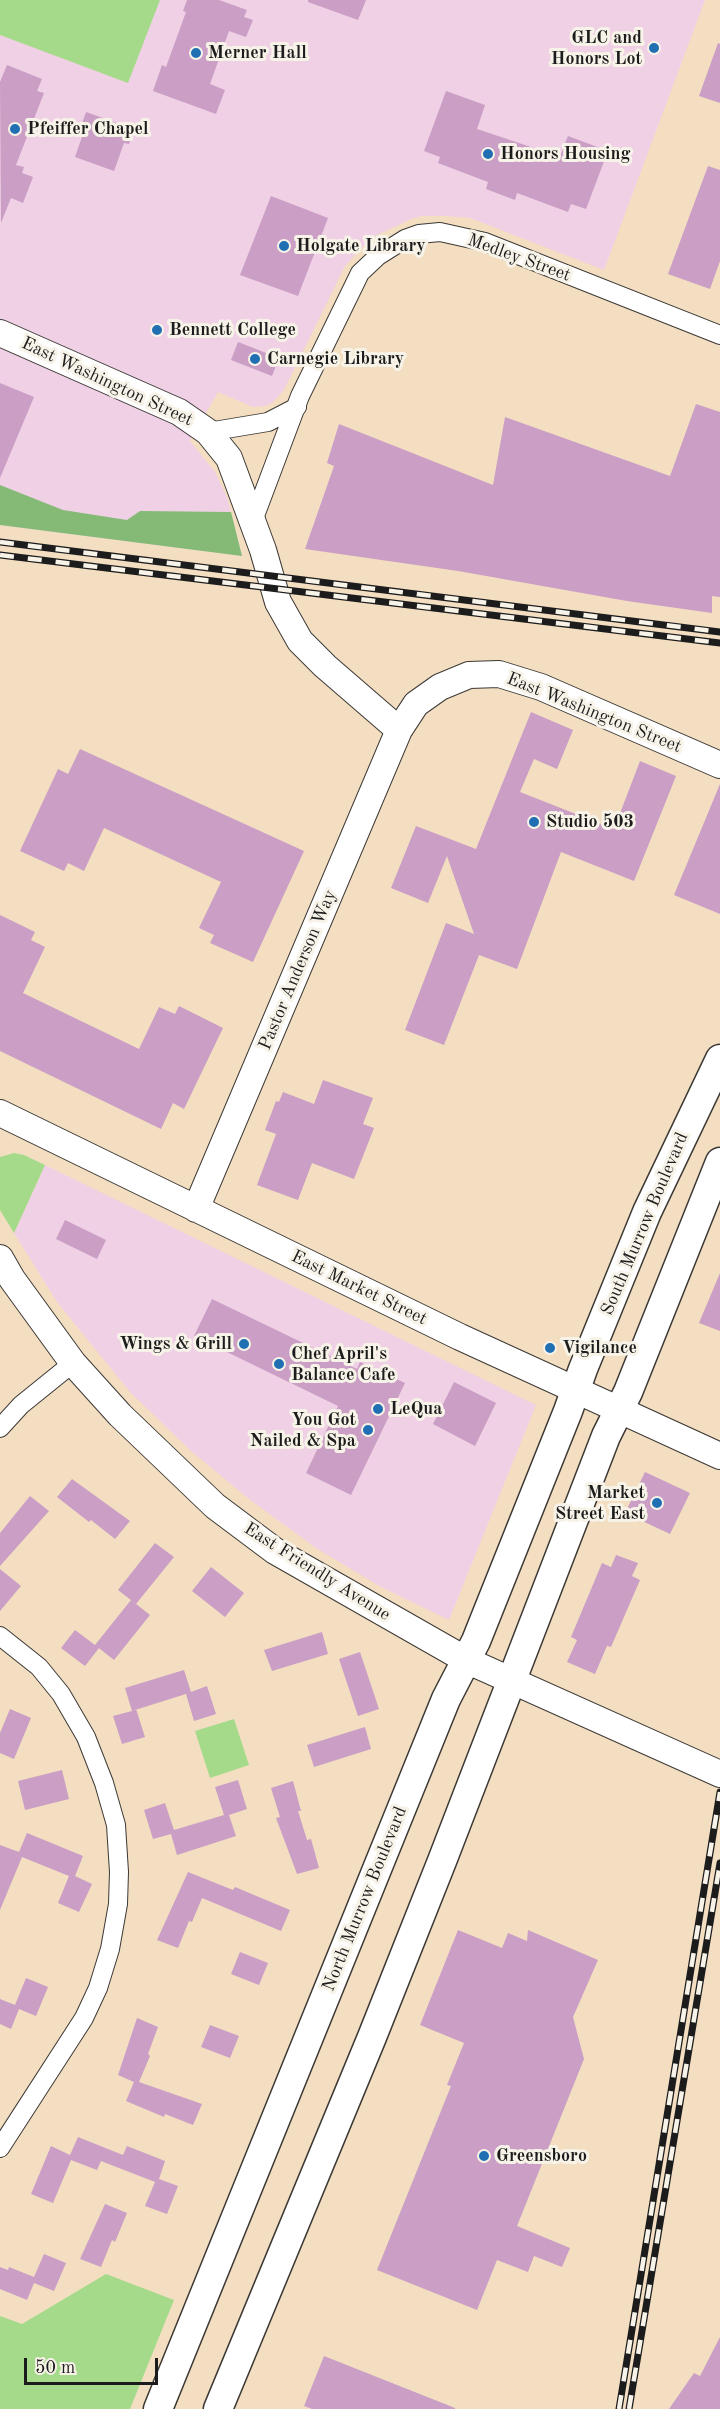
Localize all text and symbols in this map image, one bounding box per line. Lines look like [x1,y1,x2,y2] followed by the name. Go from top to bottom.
[551,27,642,70] place label: GLC and Honors Lot
[647,41,661,55] marker: GLC and Honors Lot
[208,42,307,64] place label: Merner Hall
[189,46,203,60] marker: Merner Hall
[27,118,149,140] place label: Pfeiffer Chapel
[8,122,22,136] marker: Pfeiffer Chapel
[500,143,630,165] place label: Honors Housing
[481,147,495,161] marker: Honors Housing
[464,229,574,287] street label: Medley Street
[296,235,426,257] place label: Holgate Library
[277,239,291,253] marker: Holgate Library
[169,319,296,341] place label: Bennett College
[150,323,164,337] marker: Bennett College
[18,333,196,431] street label: East Washington Street
[267,348,404,370] place label: Carnegie Library
[248,352,262,366] marker: Carnegie Library
[503,668,685,758] street label: East Washington Street
[546,811,634,833] place label: Studio 503
[527,815,541,829] marker: Studio 503
[255,887,341,1053] street label: Pastor Anderson Way
[597,1129,693,1319] street label: South Murrow Boulevard
[288,1246,430,1330] street label: East Market Street
[119,1333,232,1355] place label: Wings & Grill
[237,1337,251,1351] marker: Wings & Grill
[562,1337,637,1359] place label: Vigilance
[543,1341,557,1355] marker: Vigilance
[291,1343,395,1386] place label: Chef April's Balance Cafe
[272,1357,286,1371] marker: Chef April's Balance Cafe
[390,1398,442,1420] place label: LeQua
[371,1402,385,1416] marker: LeQua
[250,1409,356,1452] place label: You Got Nailed & Spa
[361,1423,375,1437] marker: You Got Nailed & Spa
[555,1482,645,1524] place label: Market Street East
[650,1496,664,1510] marker: Market Street East
[240,1518,394,1626] street label: East Friendly Avenue
[318,1804,412,1994] street label: North Murrow Boulevard
[496,2145,587,2167] place label: Greensboro
[477,2149,491,2163] marker: Greensboro
[27,2346,160,2384] scale bar
[35,2359,75,2377] text: 50 m

